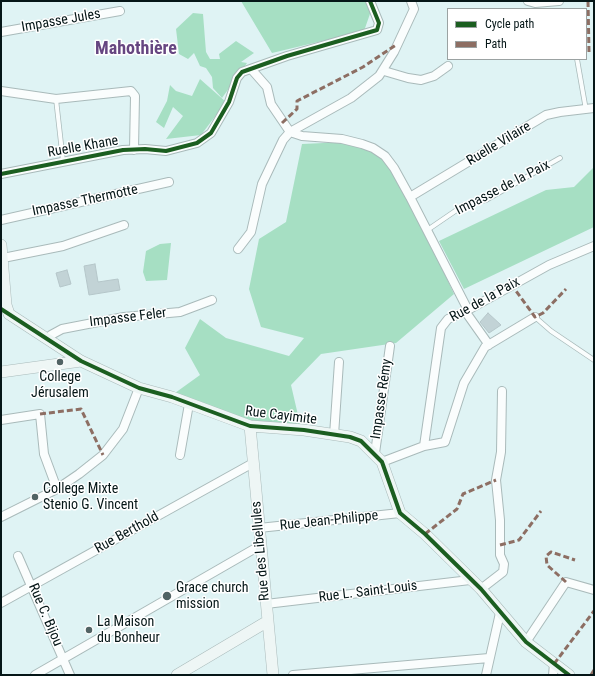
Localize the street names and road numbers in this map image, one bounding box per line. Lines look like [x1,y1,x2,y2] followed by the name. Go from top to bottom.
[20,6,102,36] street label: Impasse Jules
[464,118,534,170] street label: Ruelle Vilaire
[46,133,120,161] street label: Ruelle Khane
[453,157,553,219] street label: Impasse de la Paix
[31,182,139,220] street label: Impasse Thermotte
[447,274,523,326] street label: Rue de la Paix
[89,305,167,331] street label: Impasse Feler
[368,358,396,440] street label: Impasse Rémy
[244,403,318,429] street label: Rue Cayimite
[248,501,274,601] street label: Rue des Libellules
[279,507,379,535] street label: Rue Jean-Philippe
[92,508,162,558] street label: Rue Berthold
[318,578,418,606] street label: Rue L. Saint-Louis
[24,581,66,649] street label: Rue C. Bijou

